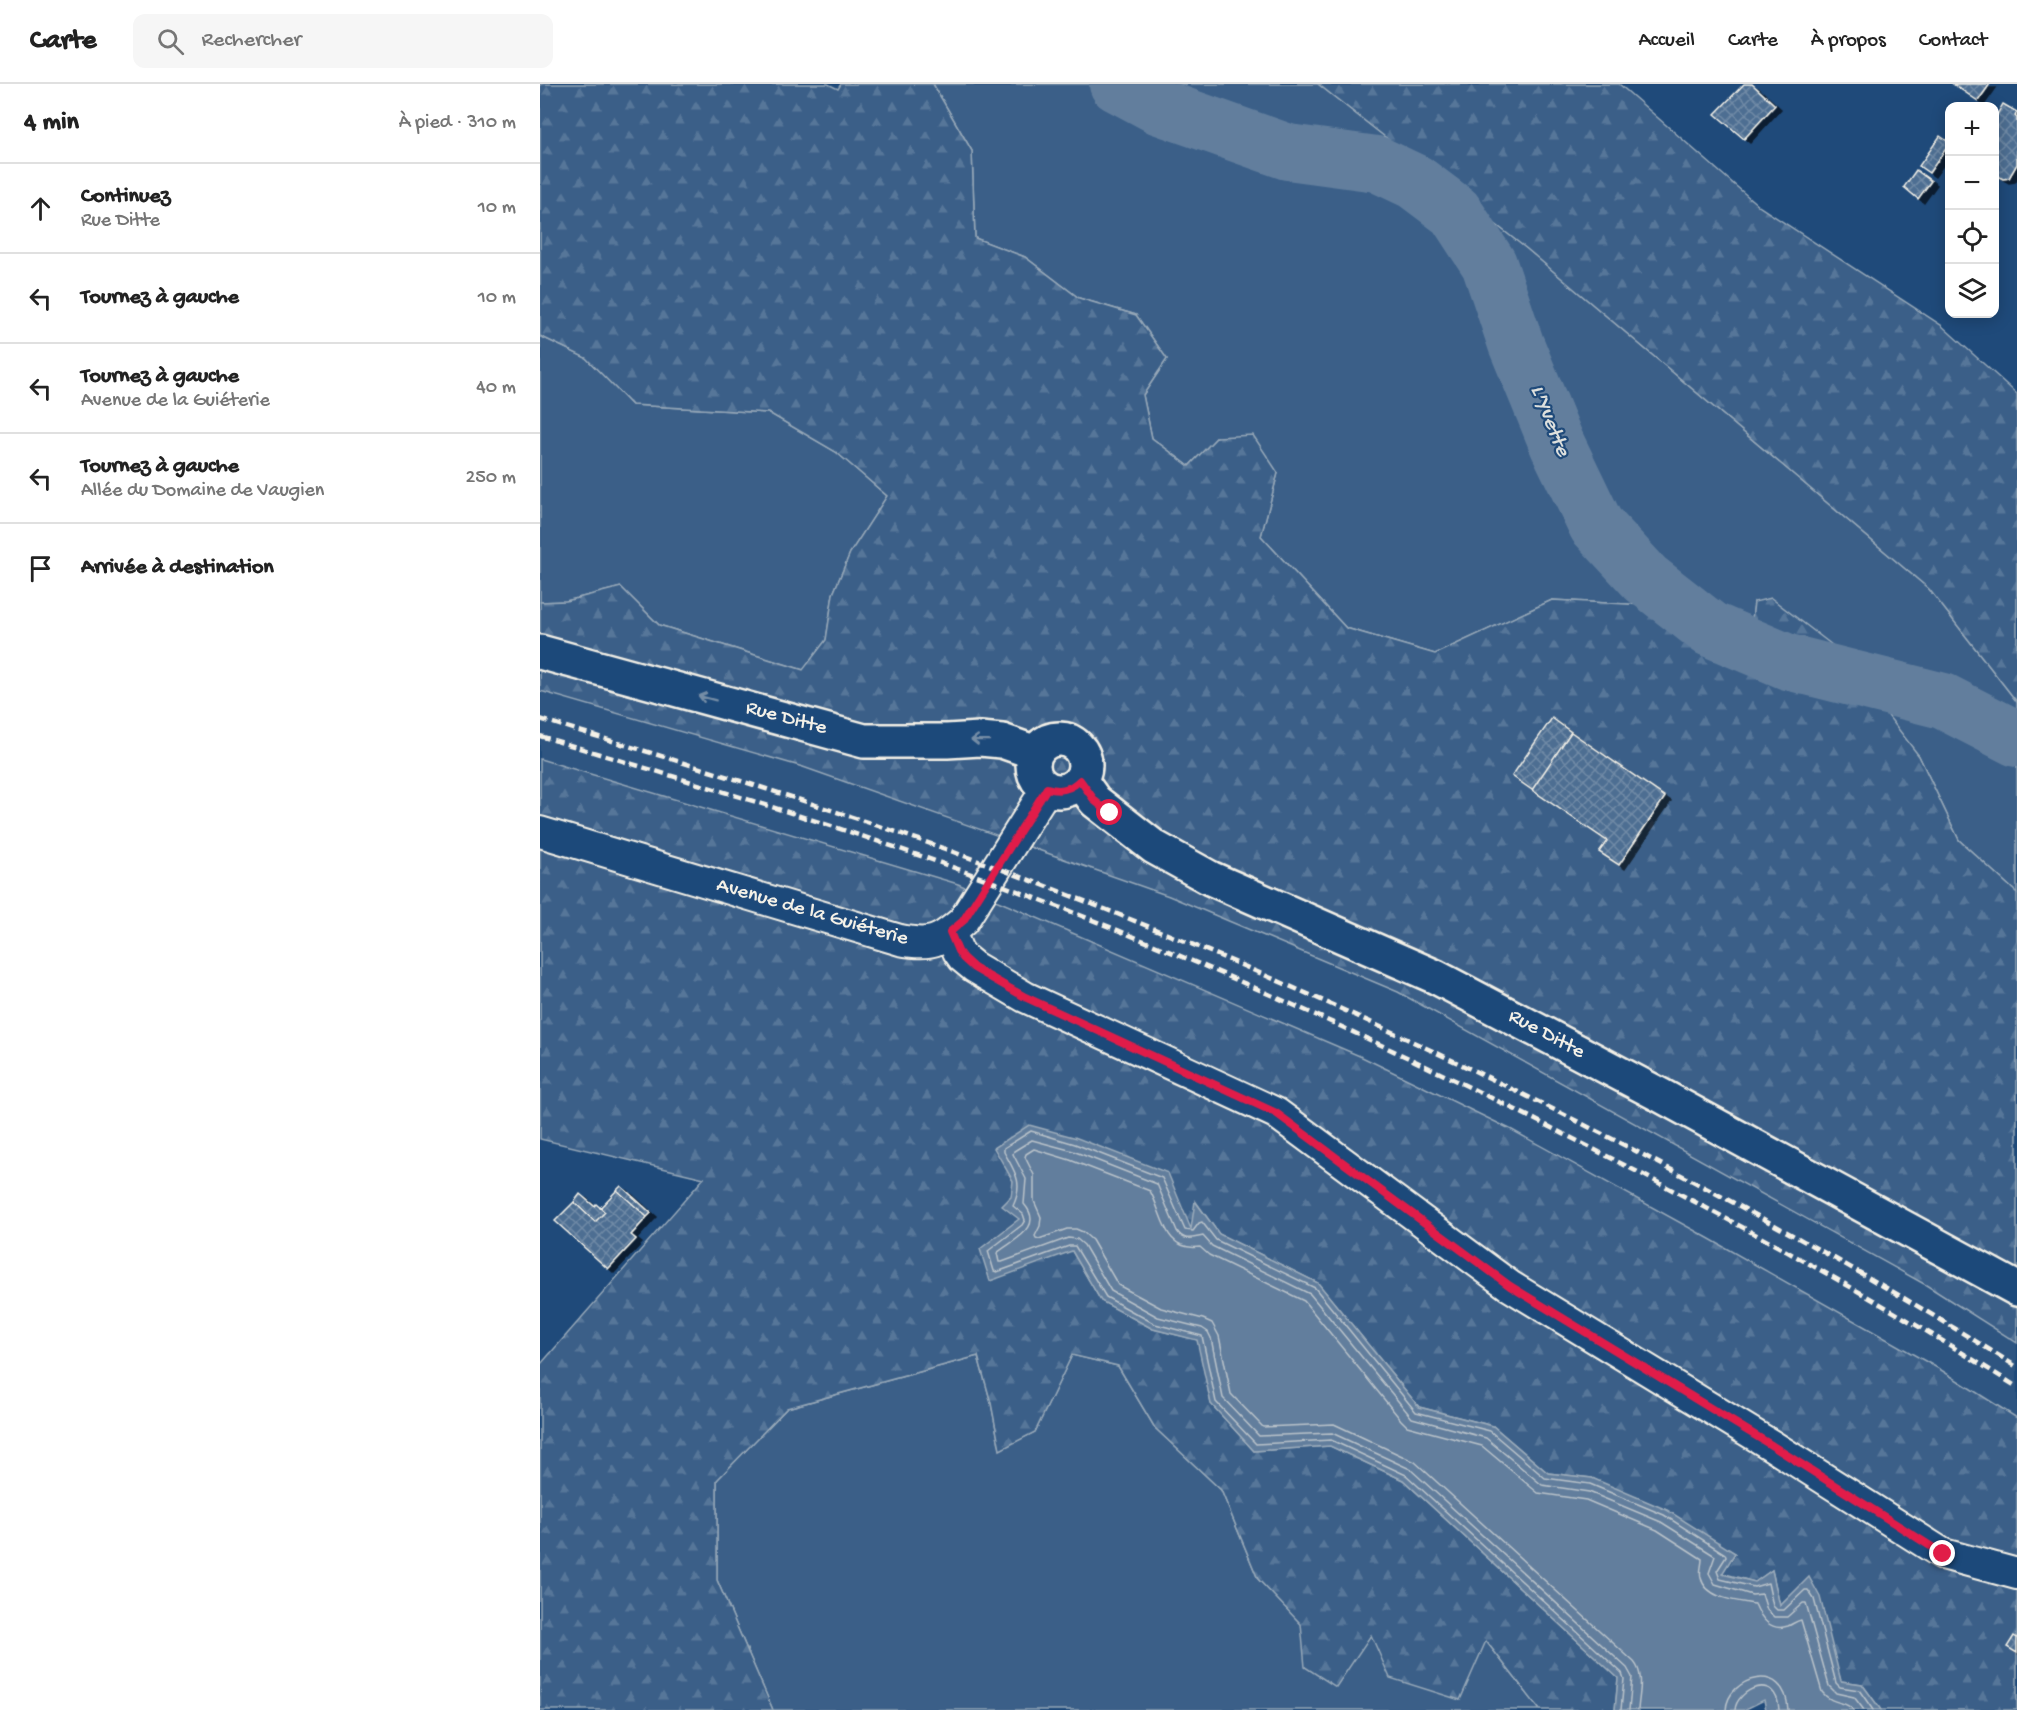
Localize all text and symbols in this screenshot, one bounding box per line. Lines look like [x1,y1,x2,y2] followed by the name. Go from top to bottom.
[133,14,553,68] search box
[30,25,97,58] text: Carte
[154,25,187,58] icon: search
[202,28,301,54] text: Rechercher
[1638,29,1695,54] text: Accueil
[1728,29,1778,54] text: Carte
[1811,29,1886,54] text: À propos
[1919,29,1987,54] text: Contact
[1945,102,1999,318] map controls
[1945,102,1999,156] button: +
[24,108,79,139] text: 4 min
[399,112,516,135] text: À pied · 310 m
[1945,156,1999,210] button: −
[81,184,170,210] text: Continuez
[24,192,57,225] icon: ahead
[478,197,516,220] text: 10 m
[81,210,160,233] text: Rue Ditte
[1945,210,1999,264] button: locate
[1945,264,1999,318] button: layers
[24,282,57,315] icon: left
[81,285,239,311] text: Tournez à gauche
[478,287,516,310] text: 10 m
[81,364,239,390] text: Tournez à gauche
[24,372,57,405] icon: left
[476,377,516,400] text: 40 m
[1523,382,1576,462] water label: L'Yvette
[81,390,270,413] text: Avenue de la Guiéterie
[81,454,239,480] text: Tournez à gauche
[24,462,57,495] icon: left
[465,467,516,490] text: 250 m
[81,480,324,503] text: Allée du Domaine de Vaugien
[24,552,57,585] icon: arrive
[81,555,274,581] text: Arrivée à destination
[698,691,717,703] one-way arrow
[743,696,830,742] street label: Rue Ditte
[970,734,990,745] one-way arrow
[1096,799,1122,825] route start
[713,874,912,953] street label: Avenue de la Guiéterie
[1504,1005,1589,1066] street label: Rue Ditte
[1929,1540,1955,1566] route end

